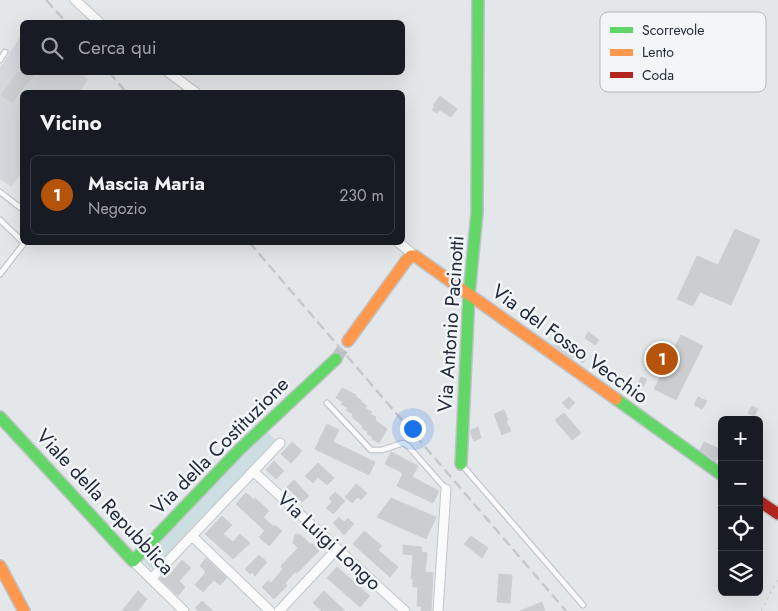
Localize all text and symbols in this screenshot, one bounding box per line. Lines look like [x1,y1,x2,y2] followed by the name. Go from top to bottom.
[600,12,766,92] legend
[20,20,405,75] search box
[642,20,704,40] text: Scorrevole
[38,34,66,62] icon: search
[78,34,157,61] text: Cerca qui
[642,42,674,62] text: Lento
[642,65,674,85] text: Coda
[40,108,102,138] text: Vicino
[88,170,205,197] text: Mascia Maria
[53,184,61,207] text: 1
[339,184,384,207] text: 230 m
[88,197,147,220] text: Negozio
[430,235,472,413] street label: Via Antonio Pacinotti
[486,277,654,411] street label: Via del Fosso Vecchio
[646,340,678,378] pin: 1
[144,370,296,522] street label: Via della Costituzione
[400,416,426,442] your location
[718,416,763,596] map controls
[718,416,763,461] button: +
[29,422,181,582] street label: Viale della Repubblica
[718,461,763,506] button: −
[270,485,388,597] street label: Via Luigi Longo
[718,506,763,551] button: locate
[718,551,763,596] button: layers

